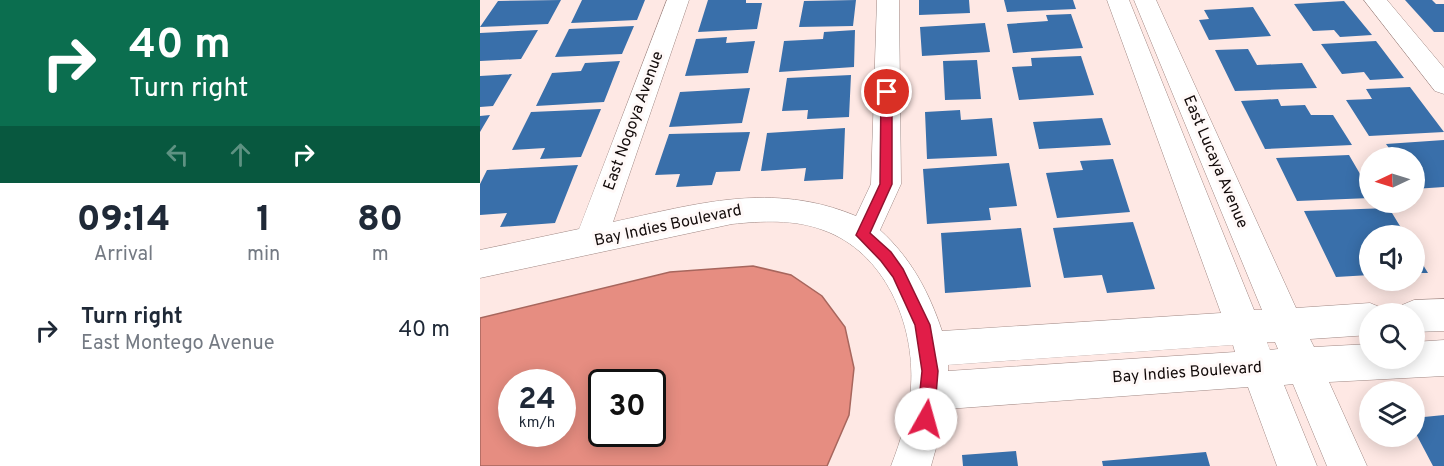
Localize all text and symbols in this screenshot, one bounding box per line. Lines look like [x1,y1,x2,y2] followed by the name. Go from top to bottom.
[129,20,231,73] text: 40 m
[30,24,108,102] icon: right
[600,49,668,193] street label: East Nogoya Avenue
[861,66,912,117] pin
[129,72,248,106] text: Turn right
[870,75,903,108] icon: arrive
[1178,93,1252,231] street label: East Lucaya Avenue
[161,138,194,171] icon: left
[224,138,257,171] icon: ahead
[287,138,320,171] icon: right
[1359,147,1425,213] north arrow
[1359,147,1425,447] map controls
[77,198,170,244] text: 09:14
[256,198,271,244] text: 1
[357,198,403,244] text: 80
[592,201,744,251] street label: Bay Indies Boulevard
[1359,225,1425,291] button: sound
[94,242,153,268] text: Arrival
[247,242,280,268] text: min
[372,242,389,268] text: m
[1359,303,1425,369] button: search
[81,304,183,331] text: Turn right
[30,314,63,347] icon: right
[398,317,450,344] text: 40 m
[81,331,275,357] text: East Montego Avenue
[1111,358,1263,388] street label: Bay Indies Boulevard
[588,369,666,447] speed limit sign: 30
[1359,381,1425,447] button: layers
[518,382,556,419] text: 24
[894,387,958,451] position arrow
[519,414,555,433] text: km/h

